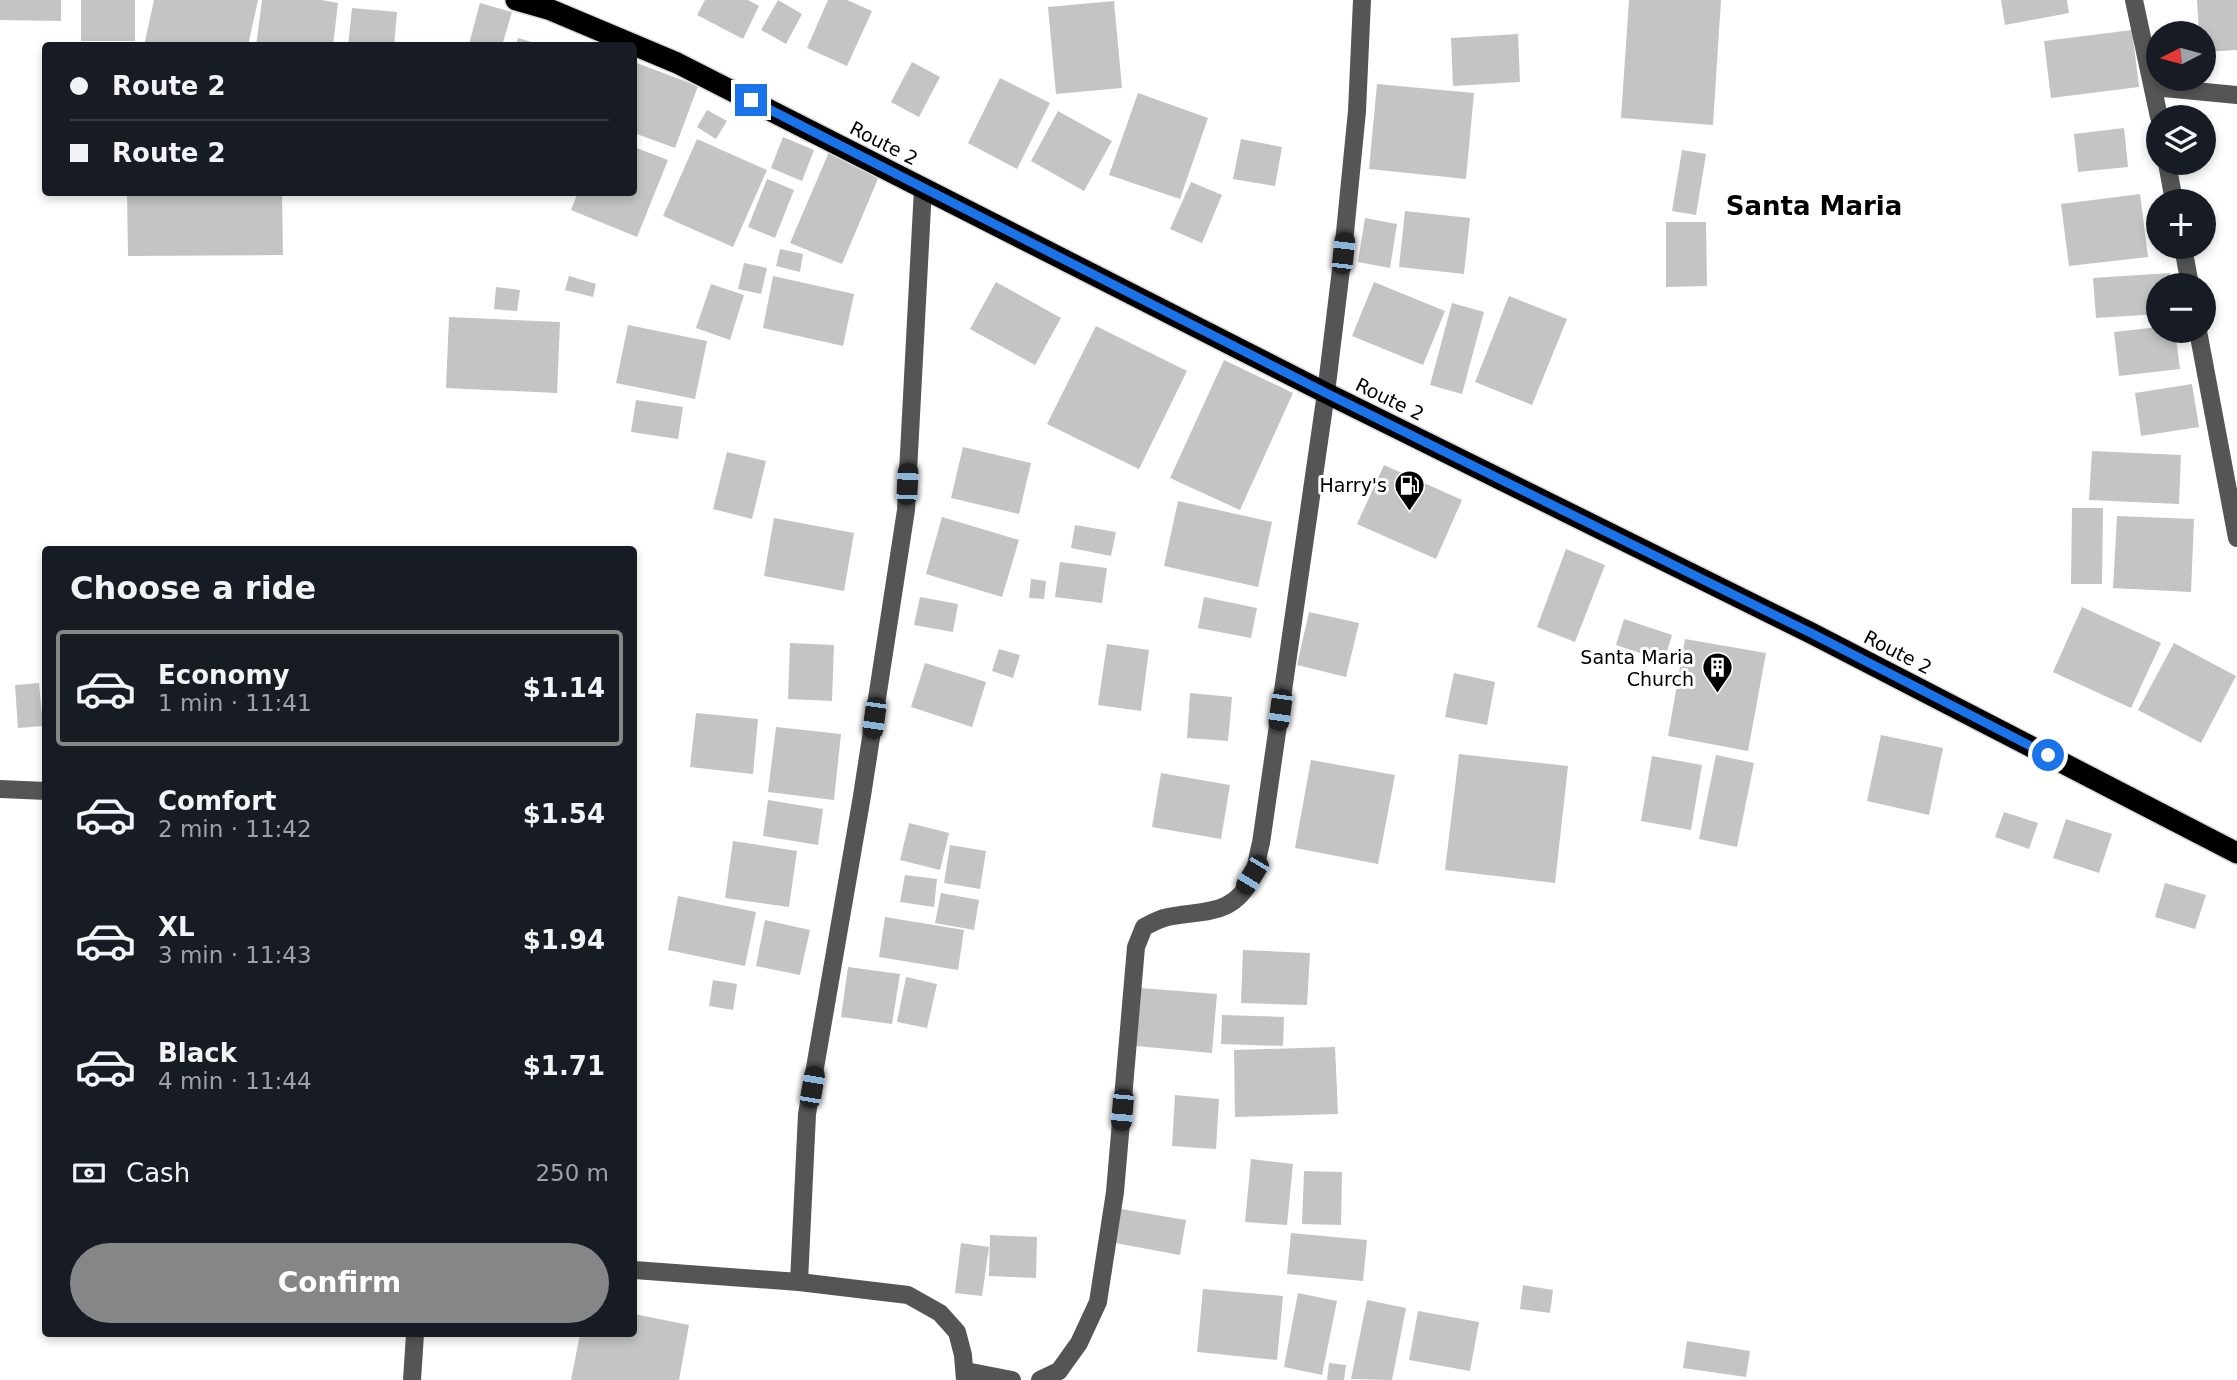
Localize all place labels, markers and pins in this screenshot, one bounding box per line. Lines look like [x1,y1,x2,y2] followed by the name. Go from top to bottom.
[1393,468,1427,512] fuel station icon: Harry's
[1319,474,1387,496] place label: Harry's
[1580,646,1694,690] place label: Santa Maria Church
[1700,651,1734,695] building icon: Santa Maria Church

